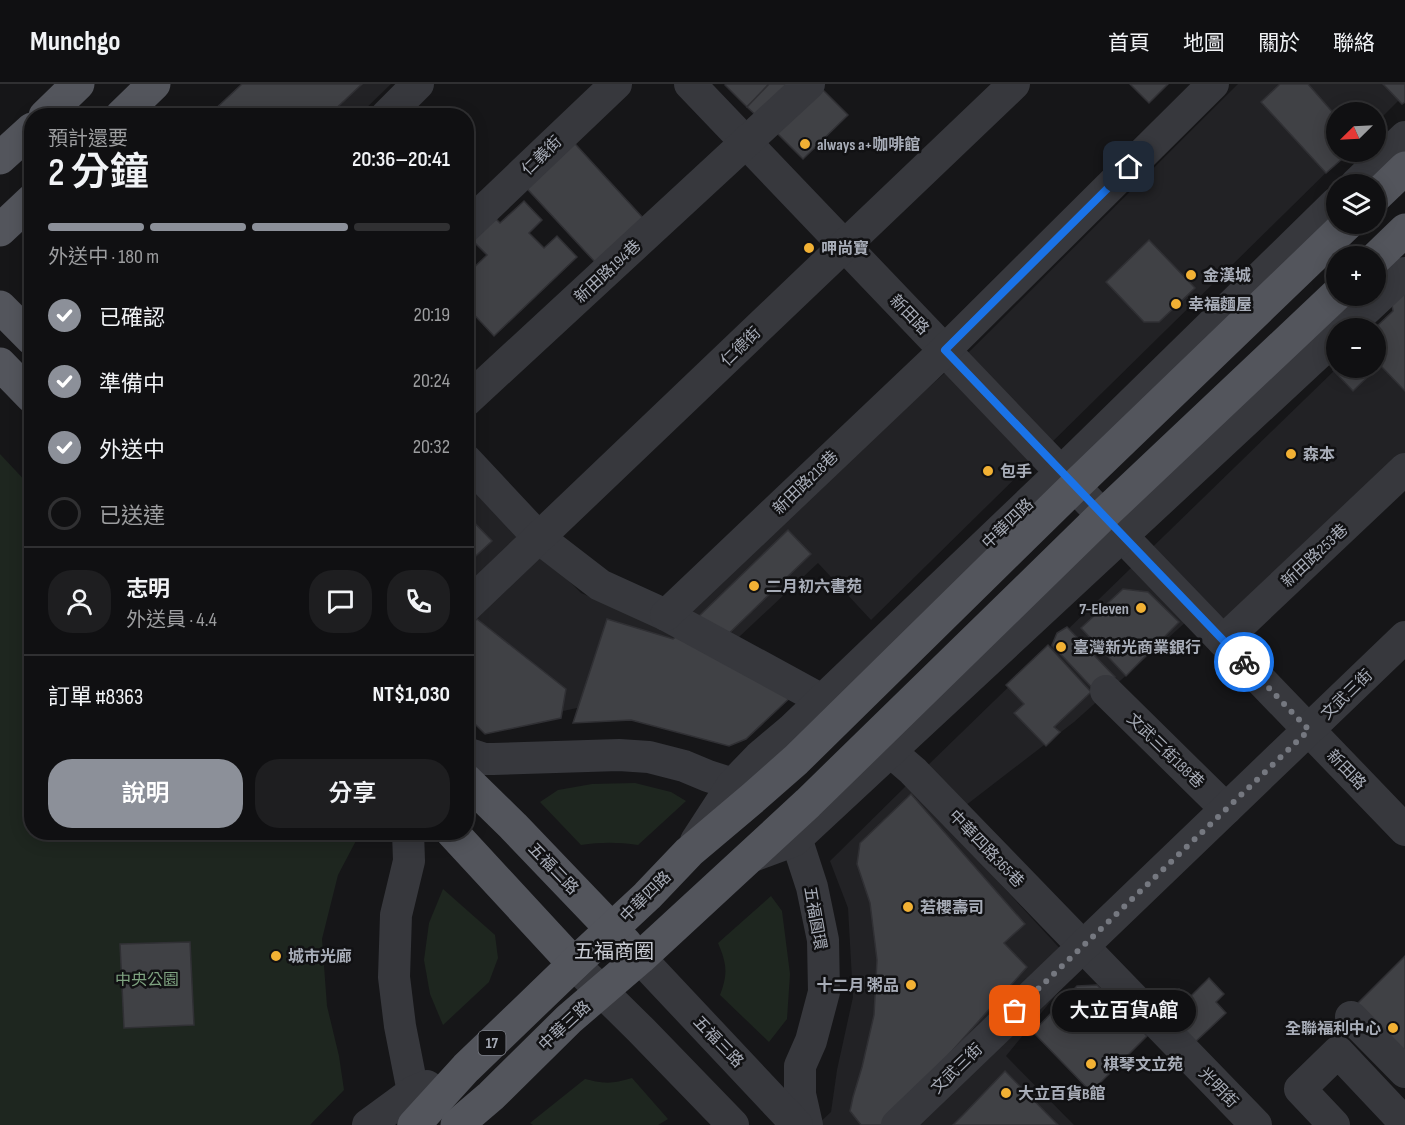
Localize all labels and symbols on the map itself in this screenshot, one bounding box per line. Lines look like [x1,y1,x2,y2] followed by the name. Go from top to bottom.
[1326,102,1386,162] north arrow
[518,133,566,180] street label: 仁義街
[817,136,920,155] place label: always a+咖啡館
[798,137,812,151] marker: always a+咖啡館
[1103,141,1154,192] pin
[571,237,645,307] street label: 新田路194巷
[821,239,869,259] place label: 呷尚寶
[802,241,816,255] marker: 呷尚寶
[1203,266,1251,286] place label: 金漢城
[1184,268,1198,282] marker: 金漢城
[885,291,932,339] street label: 新田路
[1188,296,1252,315] place label: 幸福麵屋
[1169,297,1183,311] marker: 幸福麵屋
[717,324,765,371] street label: 仁德街
[1303,446,1335,465] place label: 森本
[770,447,843,519] street label: 新田路218巷
[1284,447,1298,461] marker: 森本
[1000,463,1032,482] place label: 包手
[981,464,995,478] marker: 包手
[978,495,1038,553] street label: 中華四路
[1278,521,1352,592] street label: 新田路253巷
[766,578,862,597] place label: 二月初六書苑
[747,579,761,593] marker: 二月初六書苑
[1079,600,1129,619] place label: 7-Eleven
[1134,601,1148,615] marker: 7-Eleven
[1214,632,1274,692] courier
[1073,639,1201,658] place label: 臺灣新光商業銀行
[1054,640,1068,654] marker: 臺灣新光商業銀行
[1317,666,1377,724] street label: 文武三街
[1123,710,1207,793] street label: 文武三街188巷
[1322,746,1369,794] street label: 新田路
[944,806,1028,892] street label: 中華四路365巷
[524,839,582,899] street label: 五福二路
[617,868,675,926] street label: 中華四路
[800,885,829,951] street label: 五福圓環
[920,899,984,918] place label: 若櫻壽司
[901,900,915,914] marker: 若櫻壽司
[574,940,654,964] district label: 五福商圈
[288,947,352,967] place label: 城市光廊
[269,949,283,963] marker: 城市光廊
[115,971,179,990] park label: 中央公園
[817,977,899,996] place label: 十二月 粥品
[904,978,918,992] marker: 十二月 粥品
[989,985,1040,1036] pin
[1051,990,1195,1032] callout: 大立百貨A館
[535,997,595,1055] street label: 中華三路
[689,1012,747,1072] street label: 五福三路
[1285,1020,1381,1039] place label: 全聯福利中心
[1386,1021,1400,1035] marker: 全聯福利中心
[478,1031,506,1055] road number: 17
[927,1040,987,1098] street label: 文武三街
[1103,1055,1183,1075] place label: 棋琴文立苑
[1084,1057,1098,1071] marker: 棋琴文立苑
[1194,1064,1241,1112] street label: 光明街
[1018,1084,1106,1104] place label: 大立百貨B館
[999,1086,1013,1100] marker: 大立百貨B館

